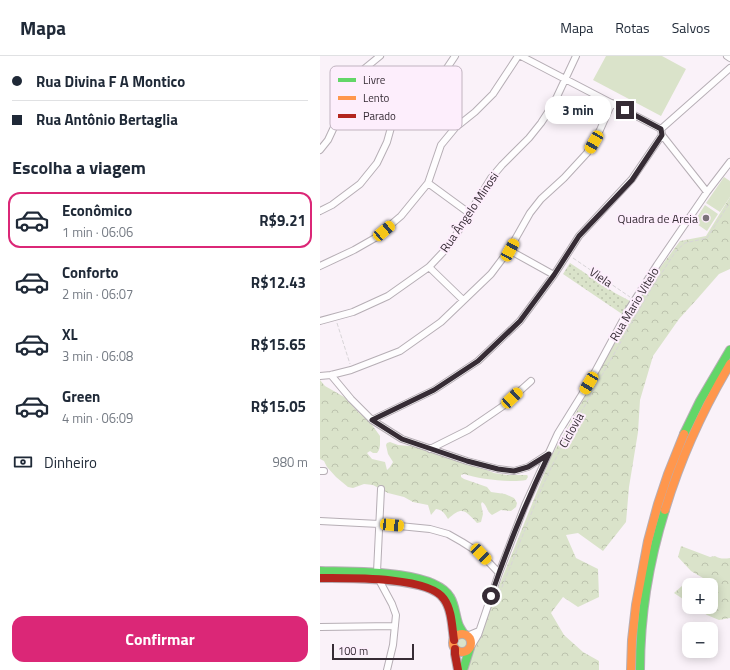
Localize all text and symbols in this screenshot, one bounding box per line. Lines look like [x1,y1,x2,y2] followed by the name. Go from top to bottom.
[20,13,66,42] text: Mapa
[560,17,593,38] text: Mapa
[615,17,650,38] text: Rotas
[672,17,710,38] text: Salvos
[330,66,462,130] legend
[36,70,185,93] text: Rua Divina F A Montico
[363,72,386,88] text: Livre
[363,90,390,106] text: Lento
[545,96,611,124] callout: 3 min
[562,100,594,120] text: 3 min
[616,101,634,119] route end
[36,108,178,131] text: Rua Antônio Bertaglia
[363,108,396,124] text: Parado
[583,129,605,155] car
[12,154,146,181] text: Escolha a viagem
[435,168,503,256] street label: Rua Ângelo Minosi
[62,199,132,222] text: Econômico
[14,202,50,238] icon: car
[259,209,306,232] text: R$9.21
[618,209,698,228] place label: Quadra de Areia
[701,213,711,223] marker: Quadra de Areia
[371,219,397,243] car
[62,222,133,242] text: 1 min · 06:06
[499,237,521,263] car
[62,261,119,284] text: Conforto
[586,262,616,292] street label: Viela
[604,263,664,345] street label: Rua Mario Vitelo
[14,264,50,300] icon: car
[251,271,306,294] text: R$12.43
[62,284,133,304] text: 2 min · 06:07
[62,323,78,346] text: XL
[14,326,50,362] icon: car
[251,333,306,356] text: R$15.65
[62,346,133,366] text: 3 min · 06:08
[578,370,600,396] car
[62,385,100,408] text: Green
[499,385,525,411] car
[14,388,50,424] icon: car
[251,395,306,418] text: R$15.05
[62,408,133,428] text: 4 min · 06:09
[554,409,588,451] street label: Ciclovia
[12,451,34,473] icon: cash
[44,451,97,474] text: Dinheiro
[272,452,308,472] text: 980 m
[380,518,404,532] car
[468,541,494,567] car
[682,578,718,658] map controls
[682,578,718,614] button: +
[482,587,500,605] route start
[12,616,308,662] button: Confirmar
[682,622,718,658] button: −
[332,642,414,661] scale bar
[338,643,368,659] text: 100 m

